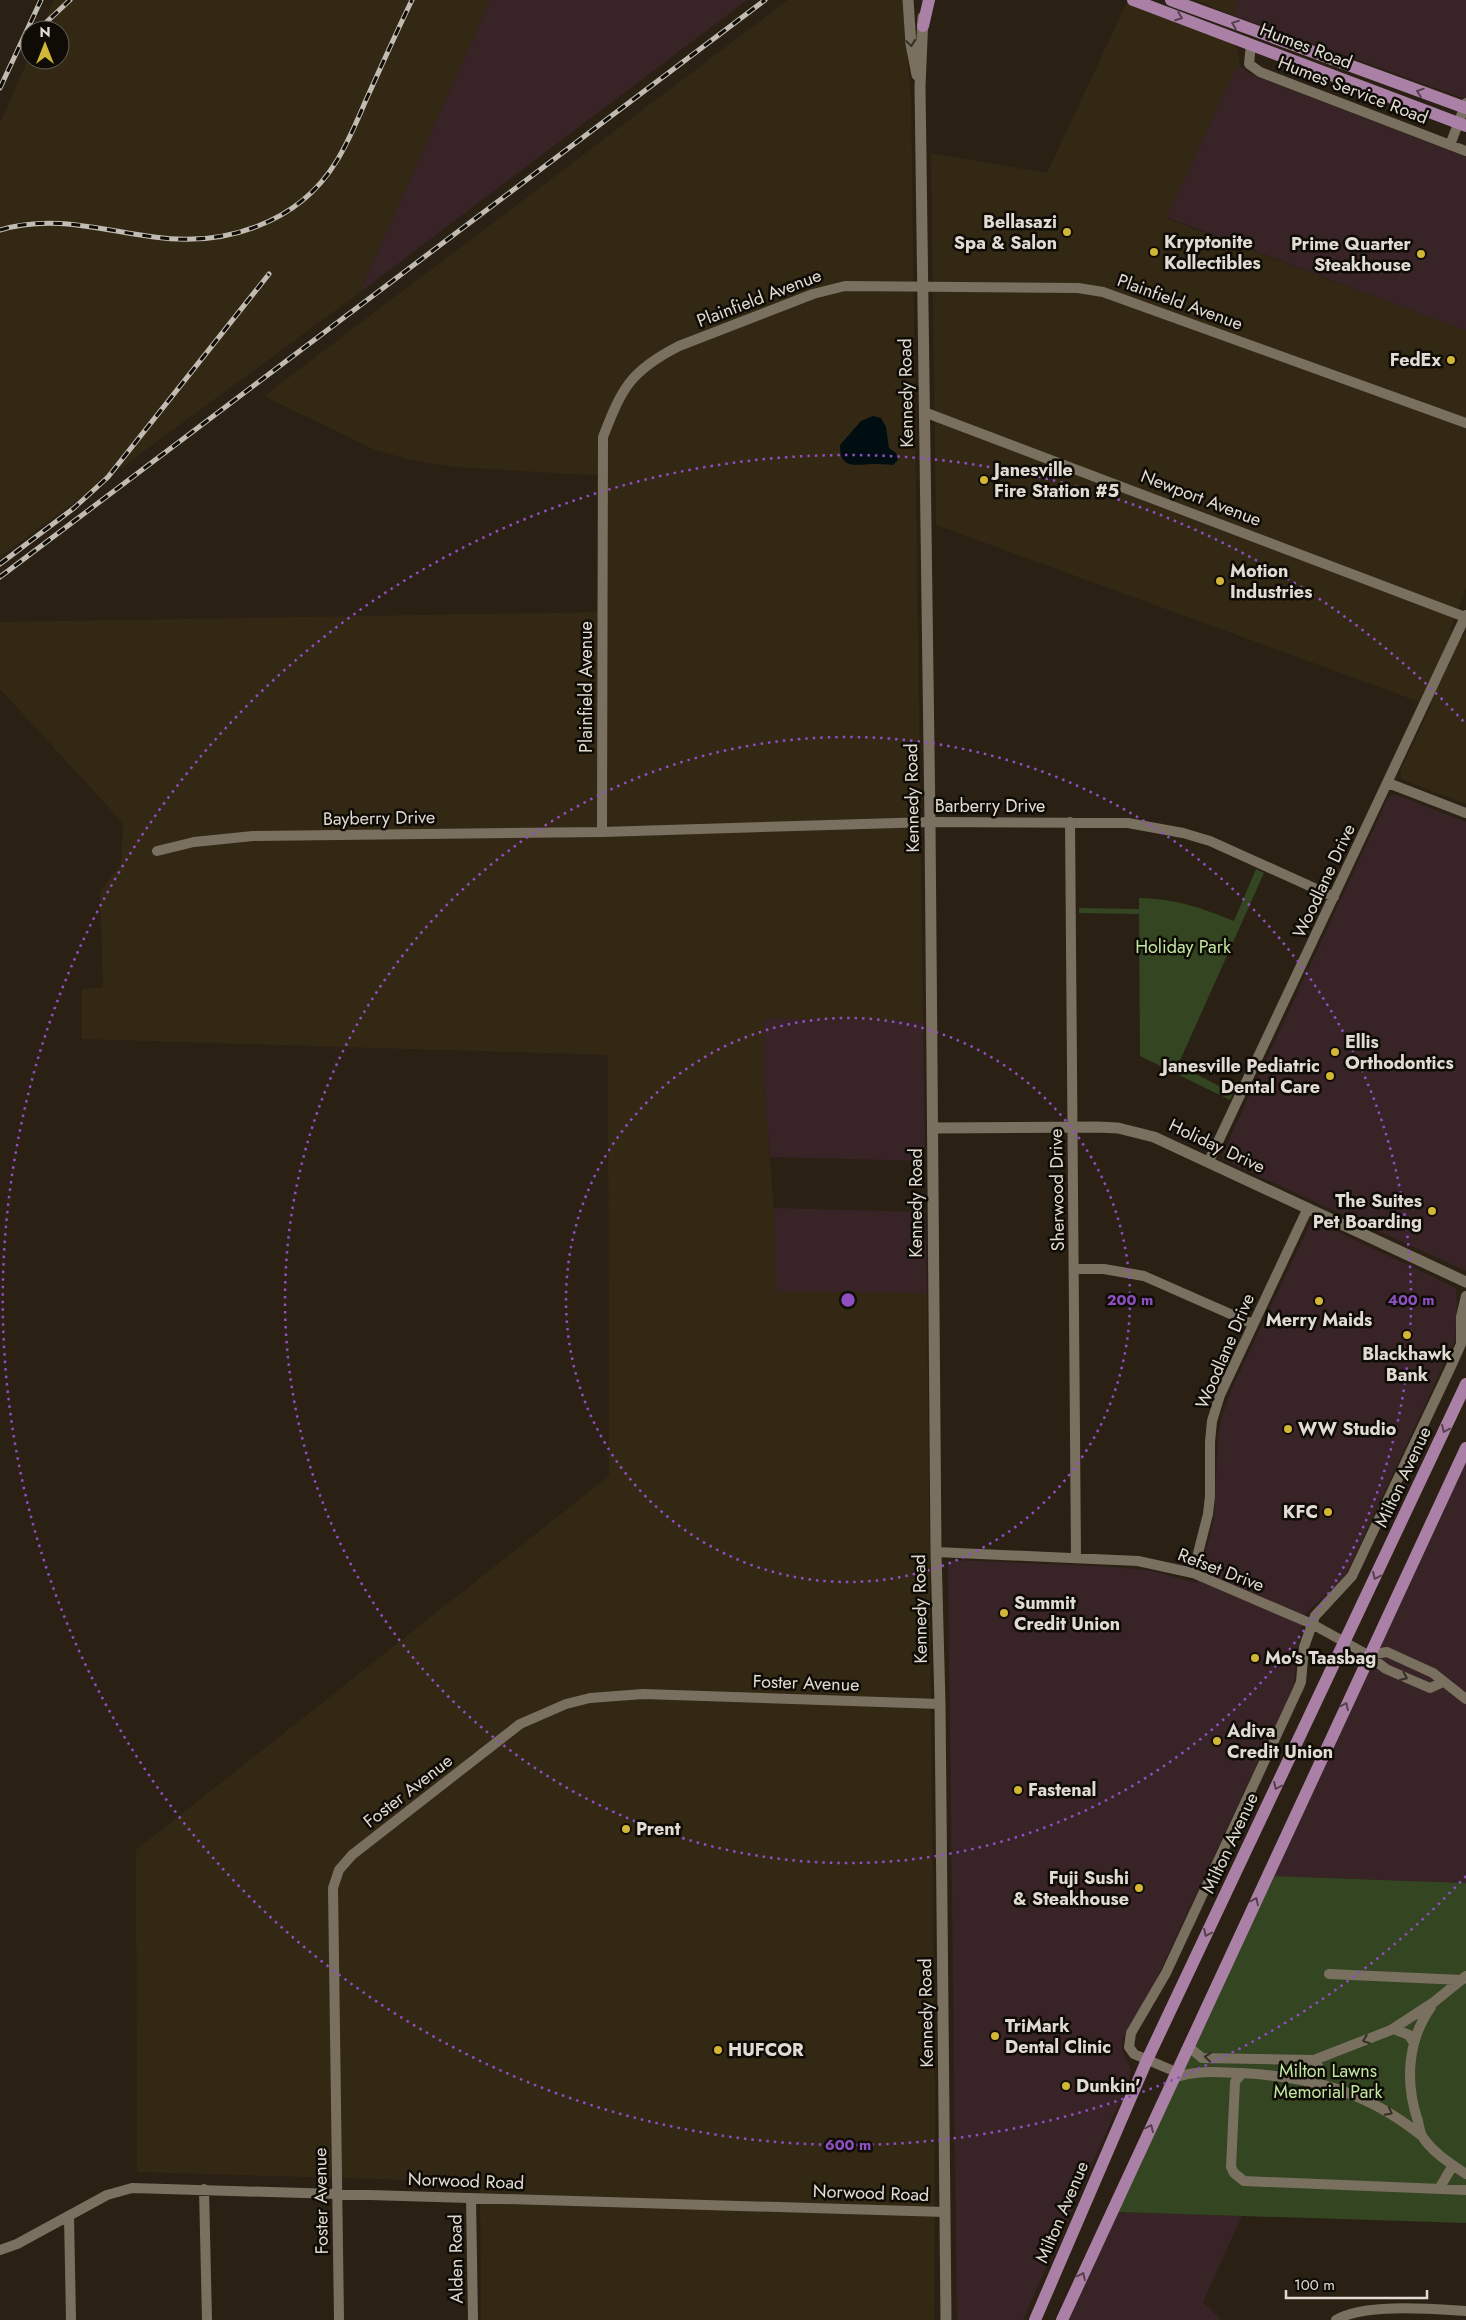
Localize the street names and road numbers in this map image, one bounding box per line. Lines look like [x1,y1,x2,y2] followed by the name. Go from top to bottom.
[1256,16,1356,76] street label: Humes Road
[1274,49,1432,131] street label: Humes Service Road
[693,262,825,334] street label: Plainfield Avenue
[1114,267,1246,337] street label: Plainfield Avenue
[892,338,920,448] street label: Kennedy Road
[1137,463,1265,533] street label: Newport Avenue
[573,621,599,753] street label: Plainfield Avenue
[898,743,926,853] street label: Kennedy Road
[935,793,1045,819] street label: Barberry Drive
[323,804,435,832] street label: Bayberry Drive
[1286,820,1362,942] street label: Woodlane Drive
[1165,1112,1269,1180] street label: Holiday Drive
[1043,1128,1071,1252] street label: Sherwood Drive
[903,1148,929,1258] street label: Kennedy Road
[1189,1289,1261,1413] street label: Woodlane Drive
[1368,1422,1438,1532] street label: Milton Avenue
[1174,1542,1268,1598] street label: Refset Drive
[906,1554,934,1664] street label: Kennedy Road
[752,1668,860,1698] street label: Foster Avenue
[358,1748,458,1834] street label: Foster Avenue
[1195,1788,1265,1898] street label: Milton Avenue
[912,1958,940,2068] street label: Kennedy Road
[307,2147,335,2255] street label: Foster Avenue
[1029,2157,1095,2267] street label: Milton Avenue
[407,2166,525,2196] street label: Norwood Road
[812,2178,930,2208] street label: Norwood Road
[442,2214,470,2304] street label: Alden Road

